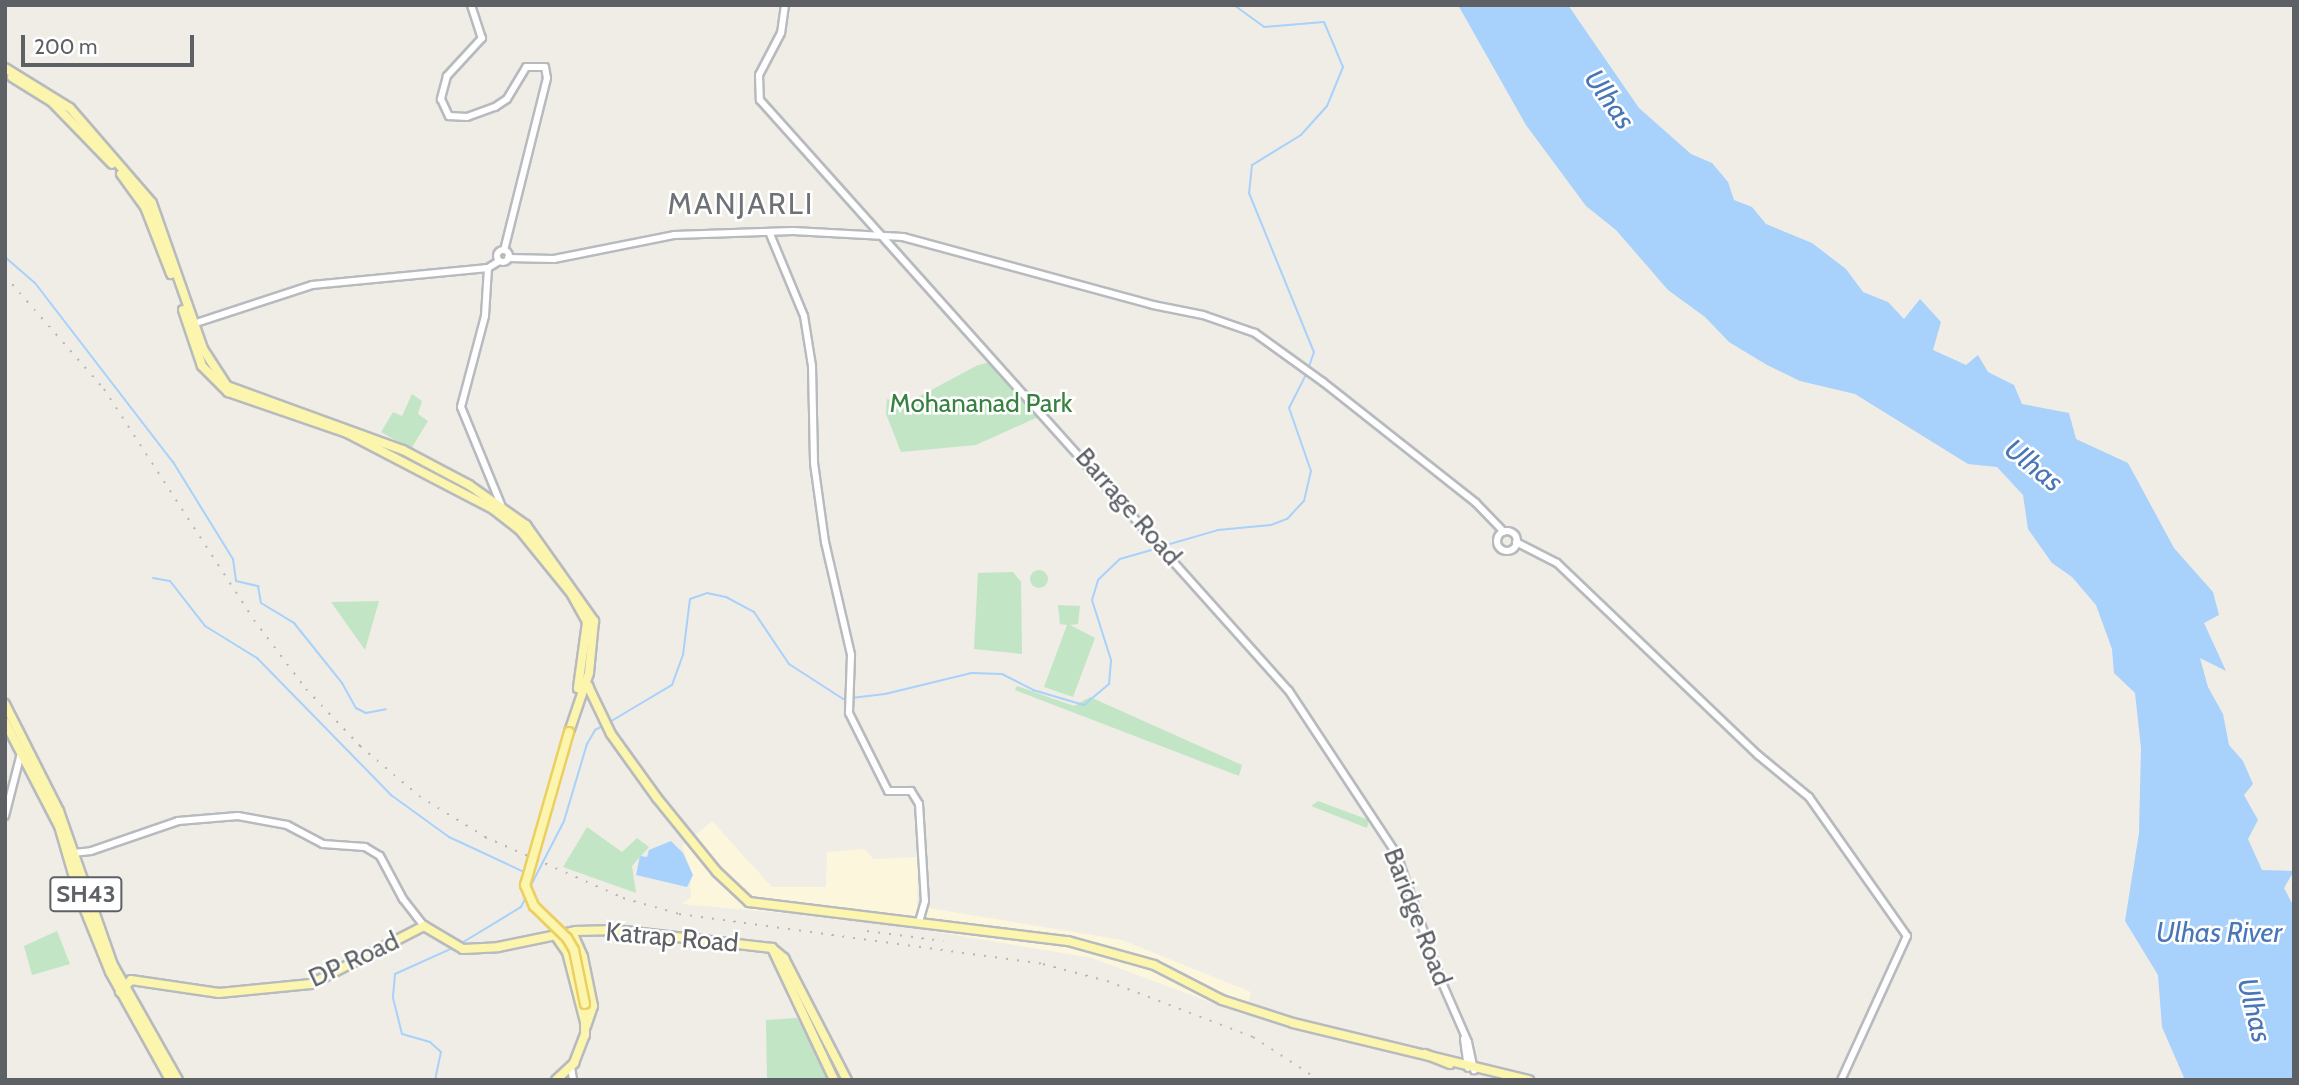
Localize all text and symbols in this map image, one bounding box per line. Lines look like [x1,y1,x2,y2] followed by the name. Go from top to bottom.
[24,21,198,65] scale bar
[34,34,97,59] text: 200 m
[1578,63,1642,135] water label: Ulhas
[669,186,813,222] district label: MANJARLI
[890,388,1072,420] park label: Mohananad Park
[1998,431,2070,499] water label: Ulhas
[1069,442,1187,572] street label: Barrage Road
[1377,844,1457,990] street label: Baridge Road
[49,874,123,914] road number: SH43
[2156,915,2282,949] water label: Ulhas River
[604,917,740,959] street label: Katrap Road
[304,926,404,994] street label: DP Road
[2231,974,2279,1046] water label: Ulhas

